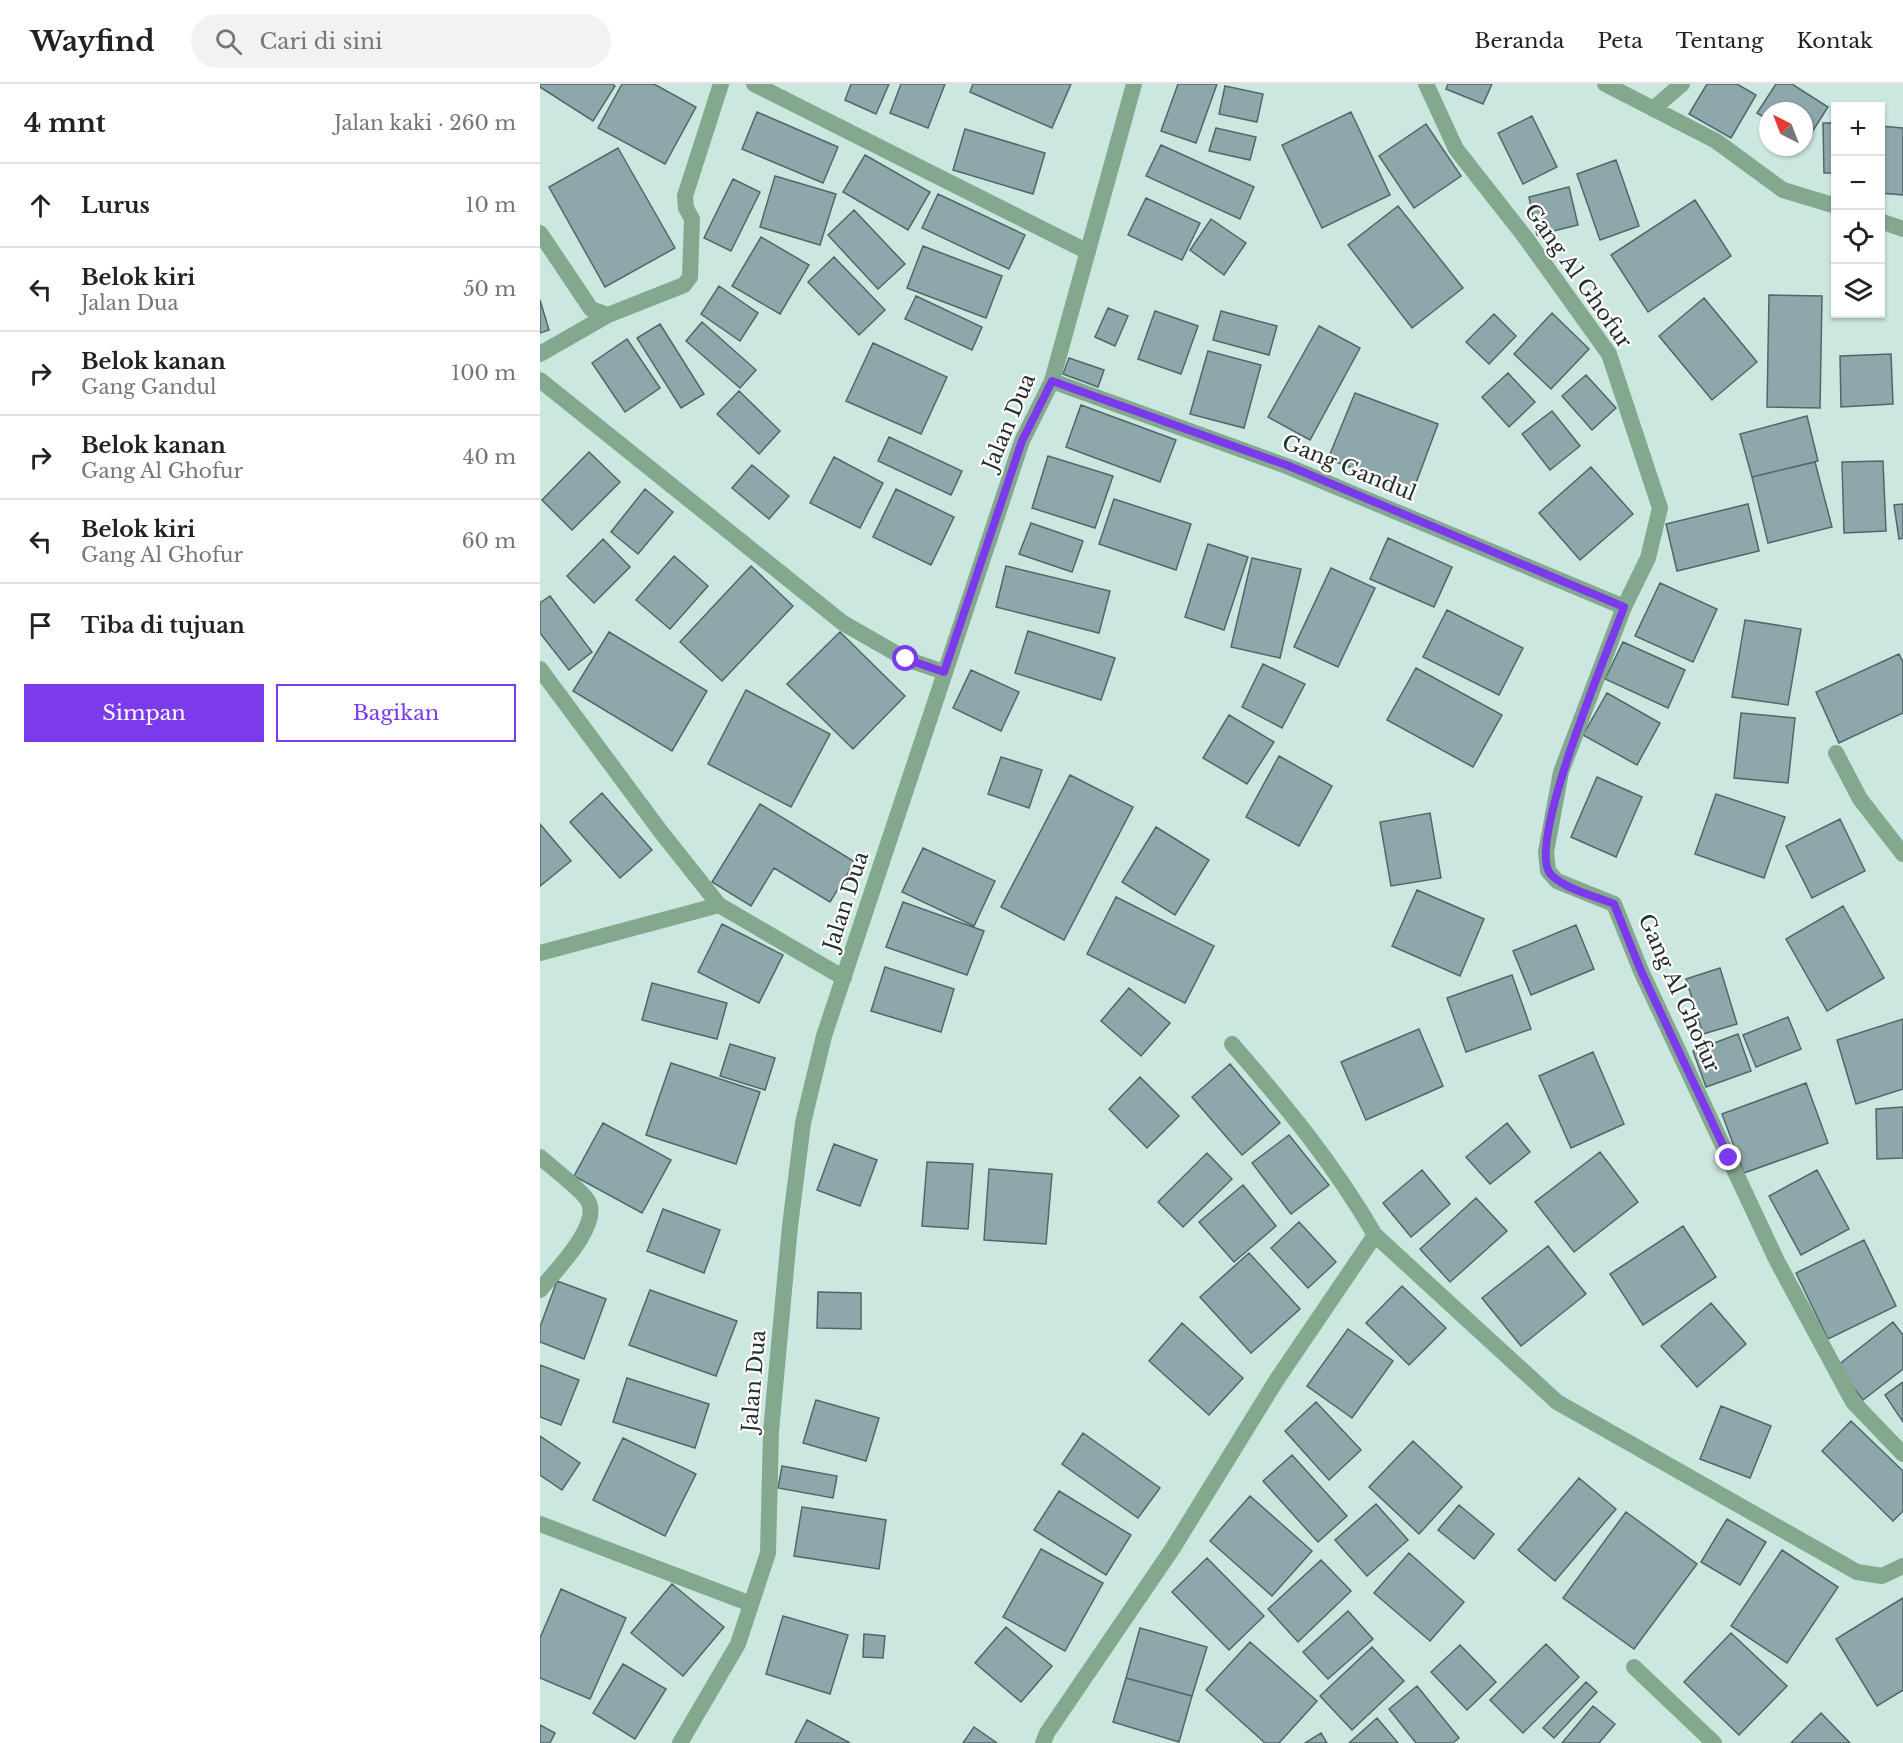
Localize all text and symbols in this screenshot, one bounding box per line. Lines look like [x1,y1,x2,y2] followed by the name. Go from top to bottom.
[191,14,611,68] search box
[30,24,155,59] text: Wayfind
[212,25,245,58] icon: search
[260,28,383,55] text: Cari di sini
[1474,28,1564,54] text: Beranda
[1597,28,1643,54] text: Peta
[1676,28,1764,54] text: Tentang
[1797,28,1873,54] text: Kontak
[1759,102,1813,156] north arrow
[1831,102,1885,318] map controls
[1831,102,1885,156] button: +
[24,107,106,139] text: 4 mnt
[334,111,516,135] text: Jalan kaki · 260 m
[1831,156,1885,210] button: −
[24,189,57,222] icon: ahead
[81,192,150,219] text: Lurus
[466,193,516,217] text: 10 m
[1519,199,1637,353] street label: Gang Al Ghofur
[1831,210,1885,264] button: locate
[81,264,195,291] text: Belok kiri
[1831,264,1885,318] button: layers
[24,273,57,306] icon: left
[463,277,516,301] text: 50 m
[81,291,179,315] text: Jalan Dua
[81,348,226,375] text: Belok kanan
[24,357,57,390] icon: right
[451,361,516,385] text: 100 m
[976,369,1041,477] street label: Jalan Dua
[81,375,216,399] text: Gang Gandul
[1278,429,1420,507] street label: Gang Gandul
[81,432,226,459] text: Belok kanan
[24,441,57,474] icon: right
[463,445,516,469] text: 40 m
[81,459,243,483] text: Gang Al Ghofur
[81,516,195,543] text: Belok kiri
[24,525,57,558] icon: left
[462,529,516,553] text: 60 m
[81,543,243,567] text: Gang Al Ghofur
[24,609,57,642] icon: arrive
[81,612,245,639] text: Tiba di tujuan
[892,645,918,671] route start
[24,684,264,742] button: Simpan
[276,684,516,742] button: Bagikan
[817,848,874,957] street label: Jalan Dua
[1633,910,1725,1076] street label: Gang Al Ghofur
[1715,1144,1741,1170] route end
[736,1328,771,1436] street label: Jalan Dua

